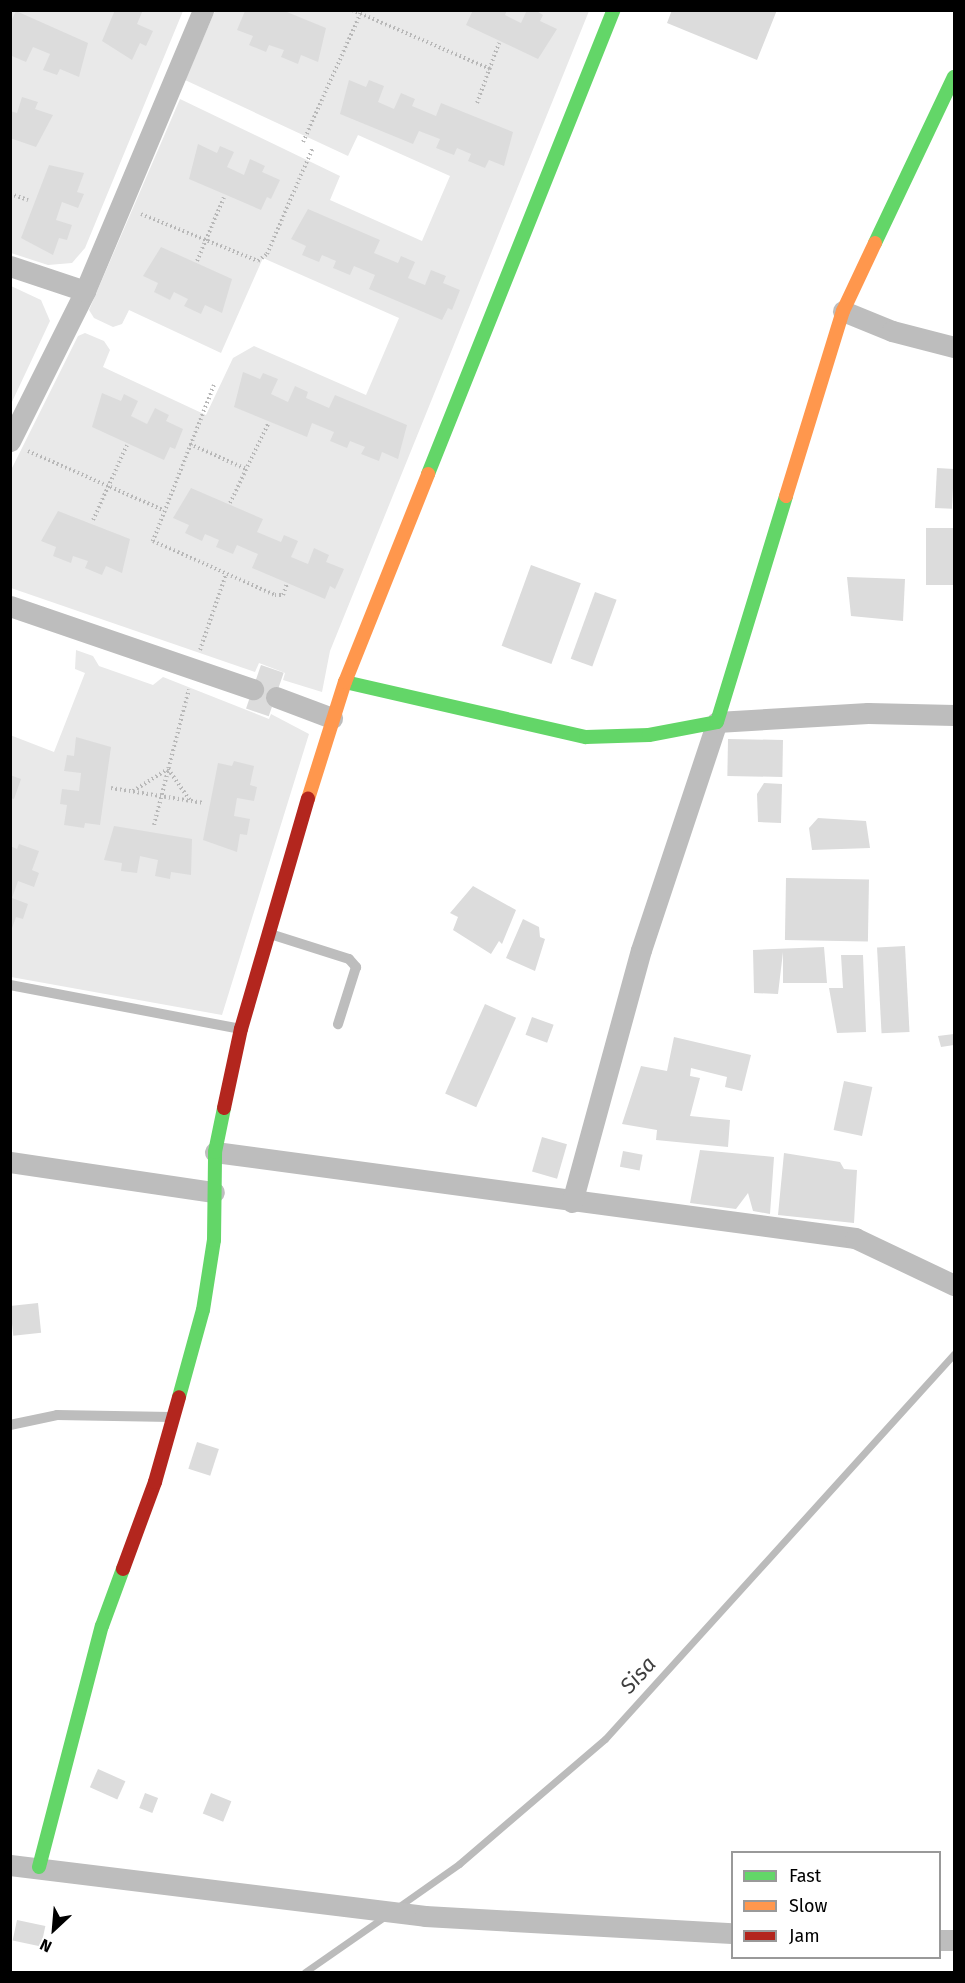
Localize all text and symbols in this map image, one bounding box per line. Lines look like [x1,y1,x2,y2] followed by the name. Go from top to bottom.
[615,1651,661,1699] water label: Sisa
[731,1851,941,1959] legend
[789,1865,821,1887] text: Fast
[789,1895,827,1917] text: Slow
[24,1899,84,1959] north arrow
[789,1925,820,1947] text: Jam
[37,1935,55,1956] text: N

